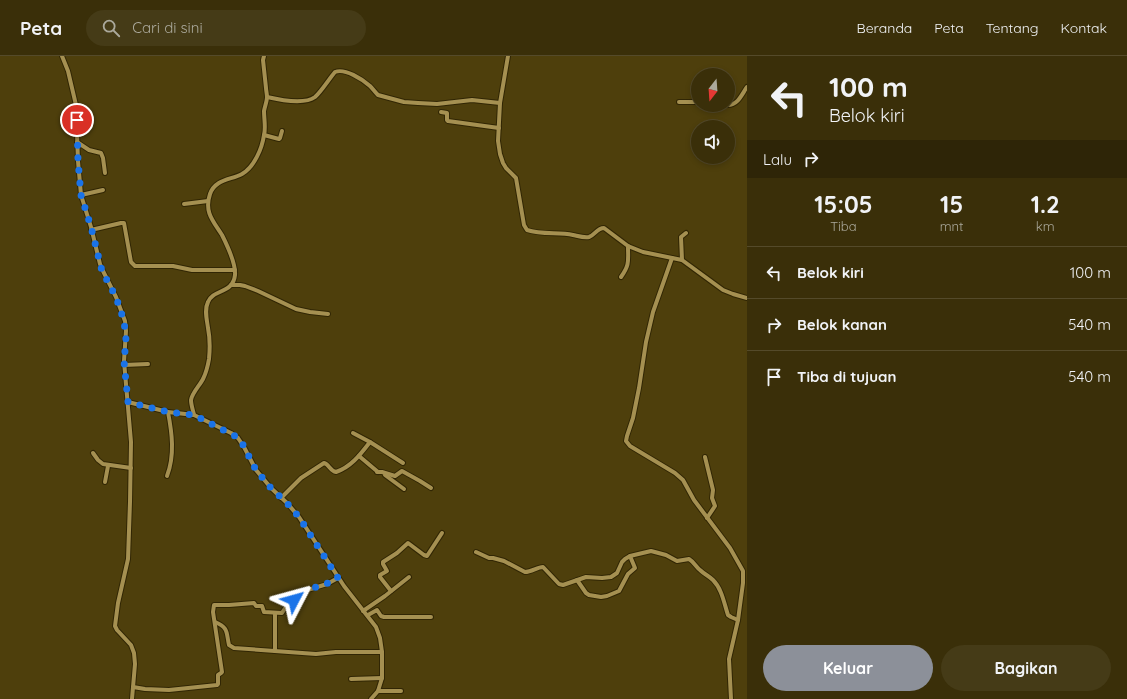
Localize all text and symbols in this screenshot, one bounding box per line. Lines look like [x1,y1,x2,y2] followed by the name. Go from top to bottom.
[86,10,366,46] search box
[20,16,62,40] text: Peta
[100,17,122,39] icon: search
[132,18,203,37] text: Cari di sini
[857,19,912,37] text: Beranda
[934,19,964,37] text: Peta
[986,19,1039,37] text: Tentang
[1061,19,1107,37] text: Kontak
[691,68,735,112] north arrow
[691,68,735,164] map controls
[829,69,908,104] text: 100 m
[763,72,815,124] icon: left
[60,103,94,137] pin
[829,104,905,127] text: Belok kiri
[66,109,88,131] icon: arrive
[691,120,735,164] button: sound
[800,148,822,170] icon: right
[763,150,792,169] text: Lalu
[814,189,873,219] text: 15:05
[940,189,963,219] text: 15
[1031,189,1060,219] text: 1.2
[830,218,857,234] text: Tiba
[940,218,964,234] text: mnt
[1036,218,1055,234] text: km
[763,262,785,284] icon: left
[797,263,864,282] text: Belok kiri
[1070,263,1111,282] text: 100 m
[763,314,785,336] icon: right
[797,315,887,334] text: Belok kanan
[1068,315,1111,334] text: 540 m
[763,366,785,388] icon: arrive
[797,367,896,386] text: Tiba di tujuan
[1068,367,1111,386] text: 540 m
[273,579,315,621] position arrow
[763,645,933,691] button: Keluar
[941,645,1111,691] button: Bagikan

